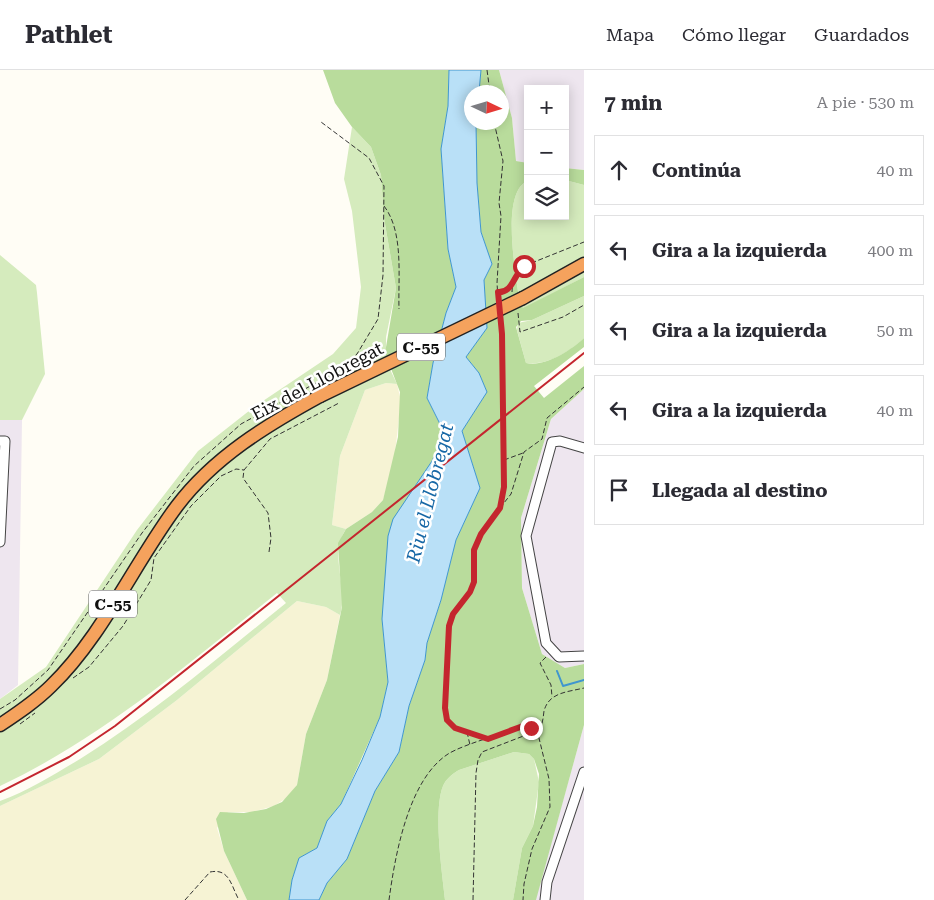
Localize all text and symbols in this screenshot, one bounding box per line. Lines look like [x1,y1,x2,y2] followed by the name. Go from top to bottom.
[25,21,112,49] text: Pathlet
[606,24,654,45] text: Mapa
[682,24,786,45] text: Cómo llegar
[814,24,909,45] text: Guardados
[464,85,509,130] north arrow
[524,85,569,220] map controls
[524,85,569,130] button: +
[604,91,662,115] text: 7 min
[817,93,914,112] text: A pie · 530 m
[524,130,569,175] button: −
[605,156,633,184] icon: ahead
[652,159,741,182] text: Continúa
[876,161,913,180] text: 40 m
[524,175,569,220] button: layers
[605,236,633,264] icon: left
[652,239,827,262] text: Gira a la izquierda
[867,241,913,260] text: 400 m
[513,255,536,278] route start
[605,316,633,344] icon: left
[652,319,827,342] text: Gira a la izquierda
[876,321,913,340] text: 50 m
[397,334,445,360] road number: C-55
[248,337,387,425] street label: Eix del Llobregat
[605,396,633,424] icon: left
[652,399,827,422] text: Gira a la izquierda
[876,401,913,420] text: 40 m
[401,421,458,566] water label: Riu el Llobregat
[605,476,633,504] icon: arrive
[652,479,828,502] text: Llegada al destino
[89,590,137,618] road number: C-55
[520,717,543,740] route end

